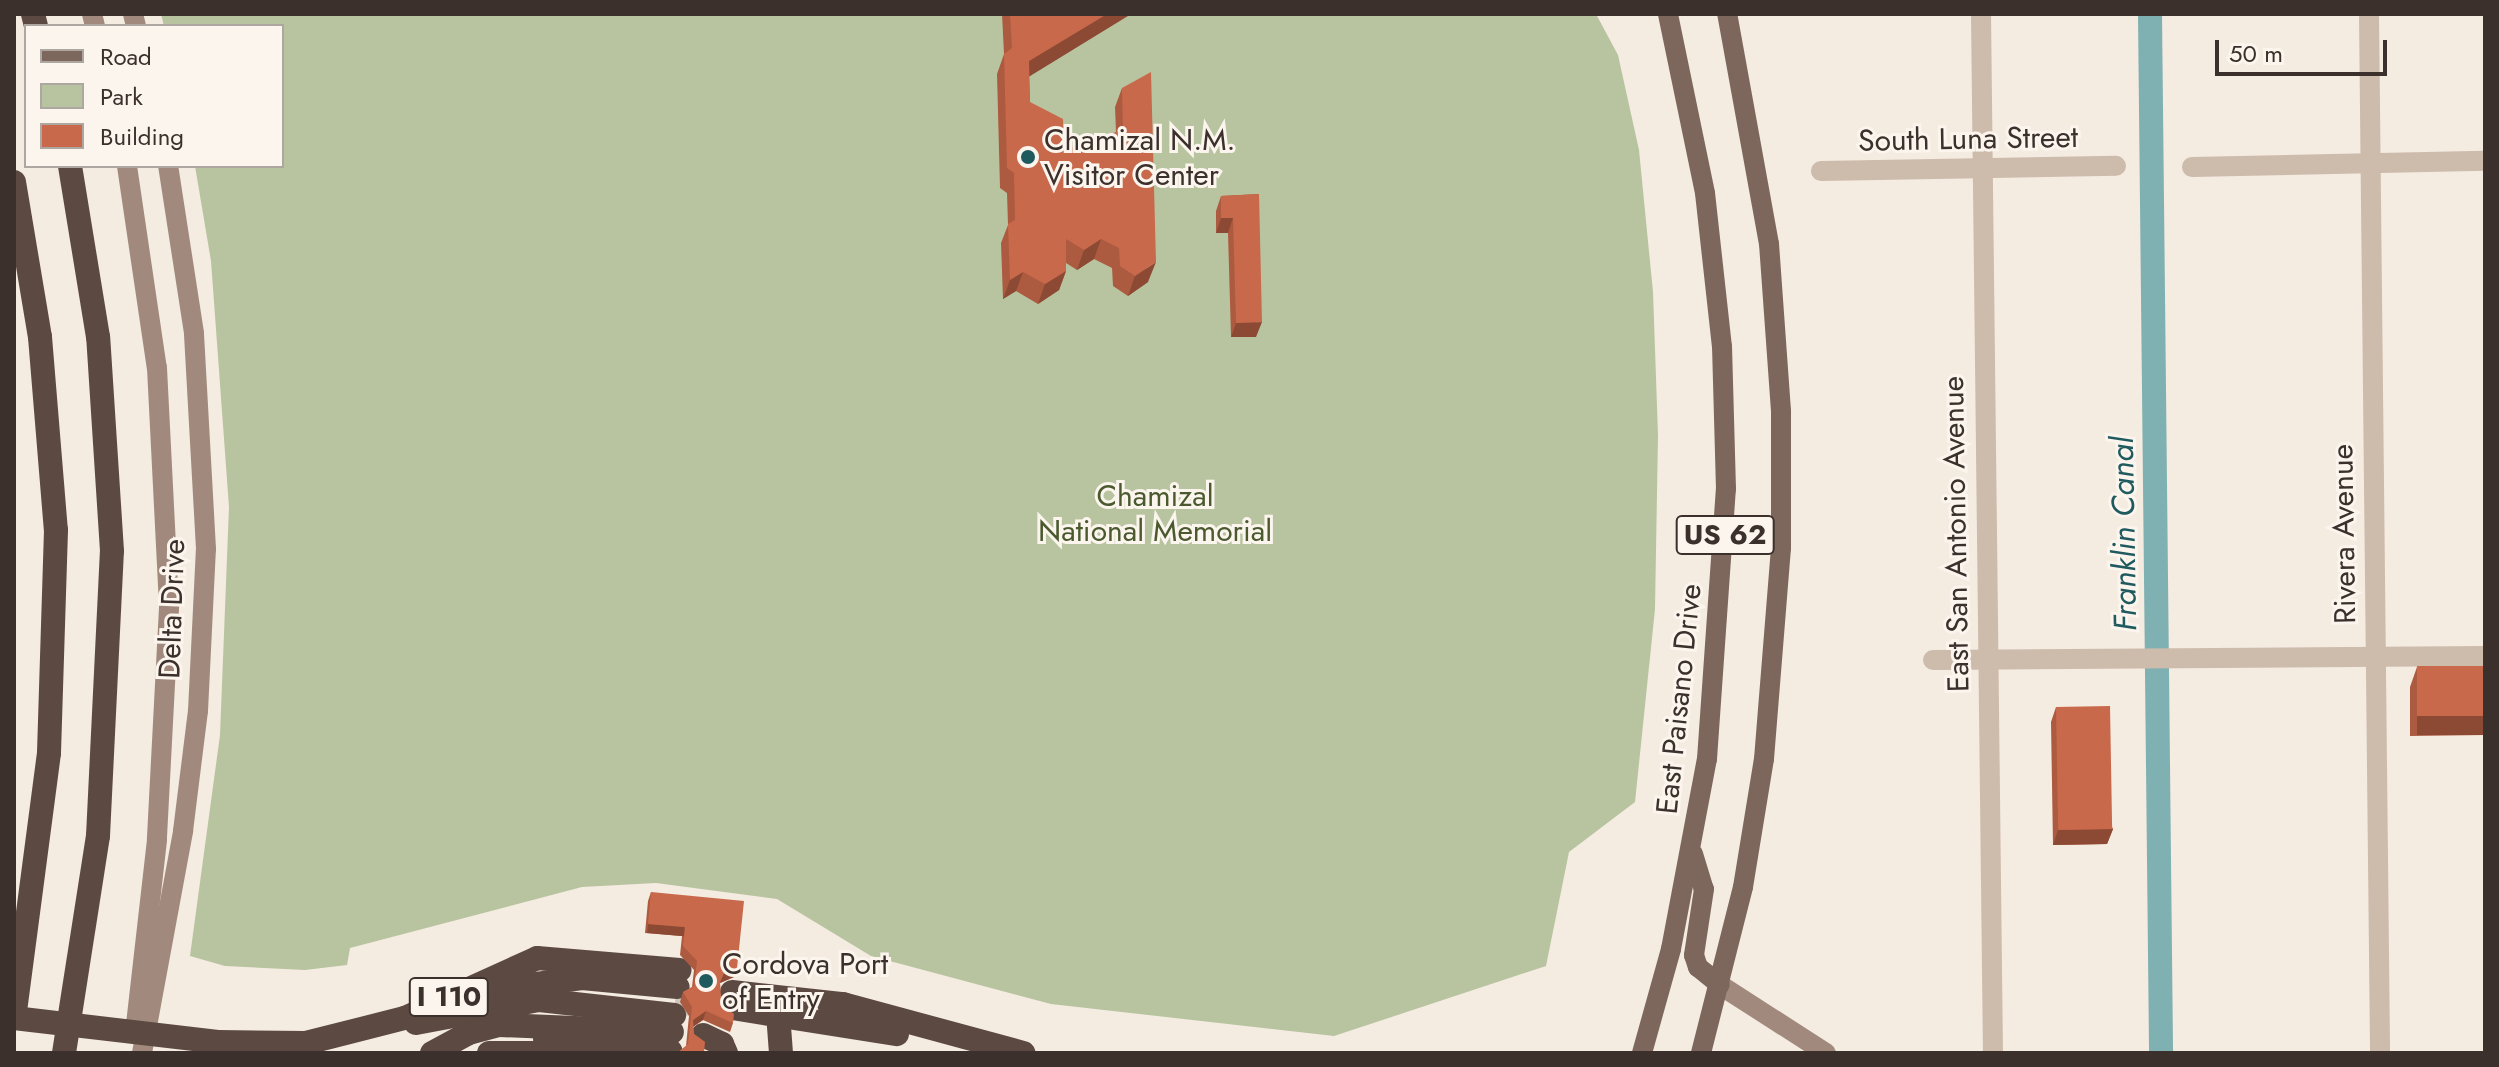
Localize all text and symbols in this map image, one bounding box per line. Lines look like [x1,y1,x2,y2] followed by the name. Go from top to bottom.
[24,24,284,168] legend
[2219,24,2391,74] scale bar
[2229,36,2283,71] text: 50 m
[100,39,152,74] text: Road
[100,79,143,114] text: Park
[100,119,184,154] text: Building
[1858,119,2078,159] street label: South Luna Street
[1044,122,1236,192] place label: Chamizal N.M. Visitor Center
[1019,148,1037,166] marker: Chamizal N.M. Visitor Center
[1935,376,1977,692] street label: East San Antonio Avenue
[2103,436,2145,632] water label: Franklin Canal
[2324,444,2364,624] street label: Rivera Avenue
[1038,478,1272,548] park label: Chamizal National Memorial
[1675,511,1775,559] road number: US 62
[152,538,192,680] street label: Delta Drive
[1649,582,1709,816] street label: East Paisano Drive
[722,946,888,1016] place label: Cordova Port of Entry
[697,972,715,990] marker: Cordova Port of Entry
[407,973,491,1021] road number: I 110

